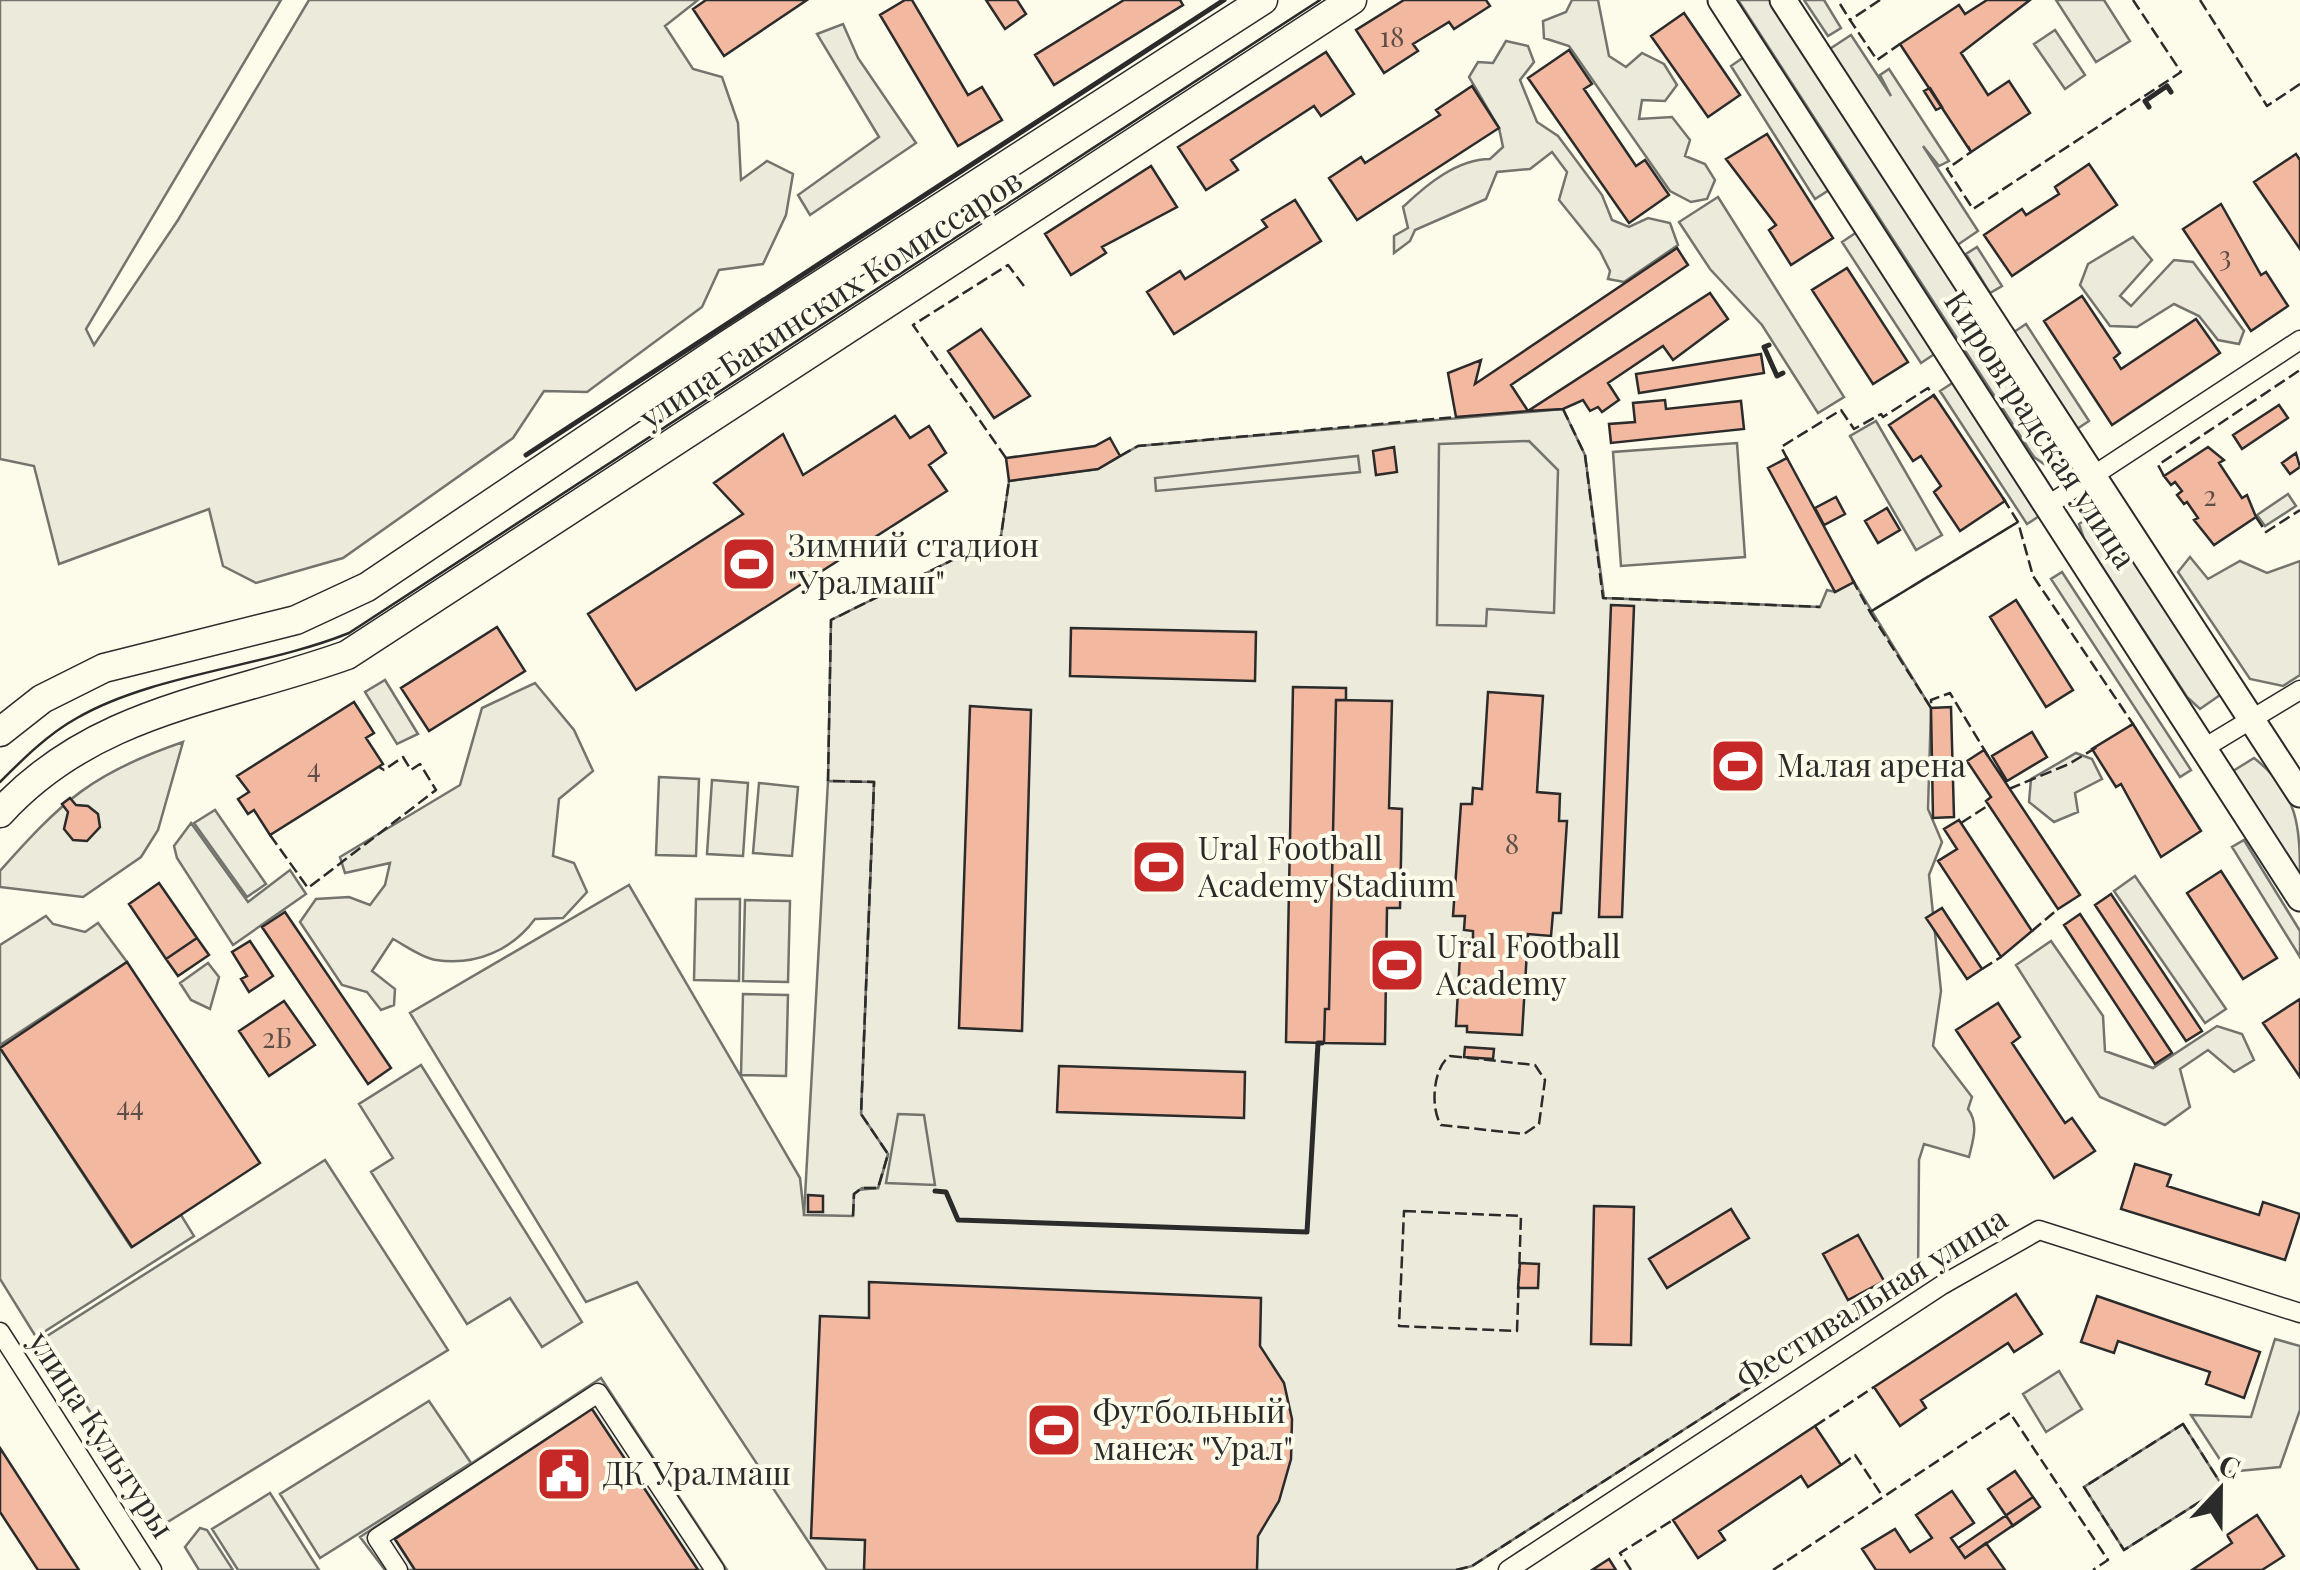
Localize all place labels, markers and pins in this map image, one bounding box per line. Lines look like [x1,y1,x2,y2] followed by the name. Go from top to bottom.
[788,522,1039,602] place label: Зимний стадион "Уралмаш"
[719,534,779,594] sports icon: Зимний стадион "Уралмаш"
[1708,736,1768,796] sports icon: Малая арена
[1777,742,1966,785] place label: Малая арена
[1197,825,1455,905] place label: Ural Football Academy Stadium
[1129,837,1189,897] sports icon: Ural Football Academy Stadium
[1435,923,1621,1003] place label: Ural Football Academy
[1367,935,1427,995] sports icon: Ural Football Academy
[1093,1388,1293,1468] place label: Футбольный манеж "Урал"
[1024,1400,1084,1460] sports icon: Футбольный манеж "Урал"
[534,1444,594,1504] public building icon: ДК Уралмаш
[603,1450,791,1493] place label: ДК Уралмаш

